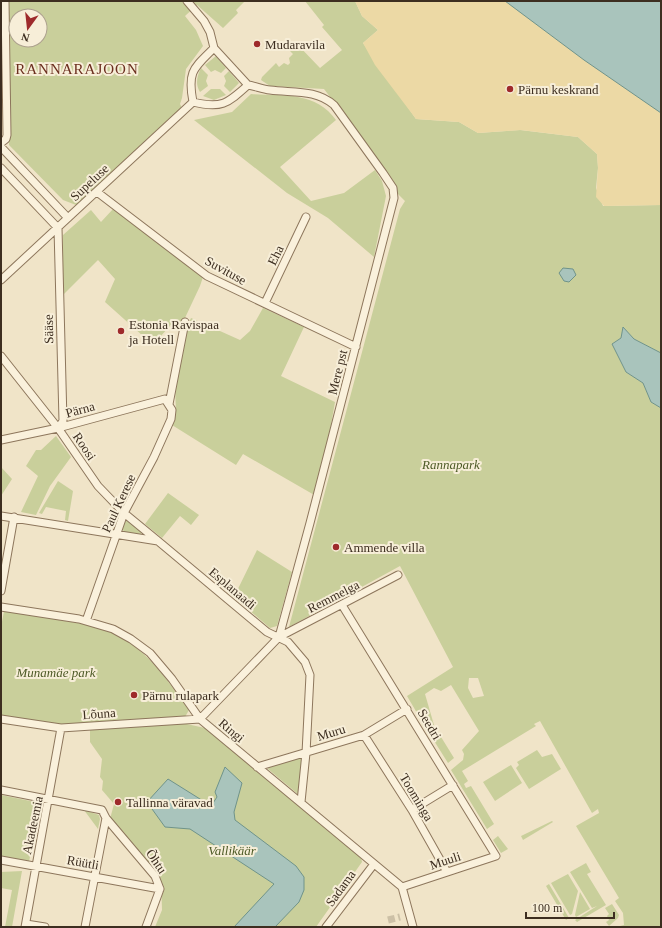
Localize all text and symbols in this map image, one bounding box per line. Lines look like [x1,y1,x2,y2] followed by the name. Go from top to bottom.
[8,8,48,48] north arrow
[20,31,31,44] text: N
[265,37,325,52] place label: Mudaravila
[252,39,262,49] marker: Mudaravila
[15,61,139,77] district label: RANNARAJOON
[518,82,599,97] place label: Pärnu keskrand
[505,84,515,94] marker: Pärnu keskrand
[67,161,112,204] street label: Supeluse
[264,243,287,268] street label: Eha
[203,253,249,288] street label: Suvituse
[41,314,56,344] street label: Sääse
[128,317,219,347] place label: Estonia Ravispaa ja Hotell
[116,326,126,336] marker: Estonia Ravispaa ja Hotell
[325,348,350,396] street label: Mere pst
[64,398,97,421] street label: Pärna
[70,430,100,463] street label: Roosi
[421,457,480,472] park label: Rannapark
[98,472,139,535] street label: Paul Kerese
[344,540,425,555] place label: Ammende villa
[331,542,341,552] marker: Ammende villa
[206,564,260,613] street label: Esplanaadi
[305,577,362,616] street label: Remmelga
[15,665,96,680] park label: Munamäe park
[142,688,219,703] place label: Pärnu rulapark
[129,690,139,700] marker: Pärnu rulapark
[82,705,116,722] street label: Lõuna
[415,706,445,743] street label: Seedri
[216,715,248,746] street label: Ringi
[315,721,348,744] street label: Muru
[397,771,437,824] street label: Toominga
[19,794,46,856] street label: Akadeemia
[126,795,213,810] place label: Tallinna väravad
[113,797,123,807] marker: Tallinna väravad
[208,843,257,858] park label: Vallikäär
[143,846,170,877] street label: Õhtu
[428,848,463,873] street label: Muuli
[66,852,101,873] street label: Rüütli
[322,867,359,909] street label: Sadama
[526,894,614,920] scale bar
[532,901,563,915] text: 100 m

